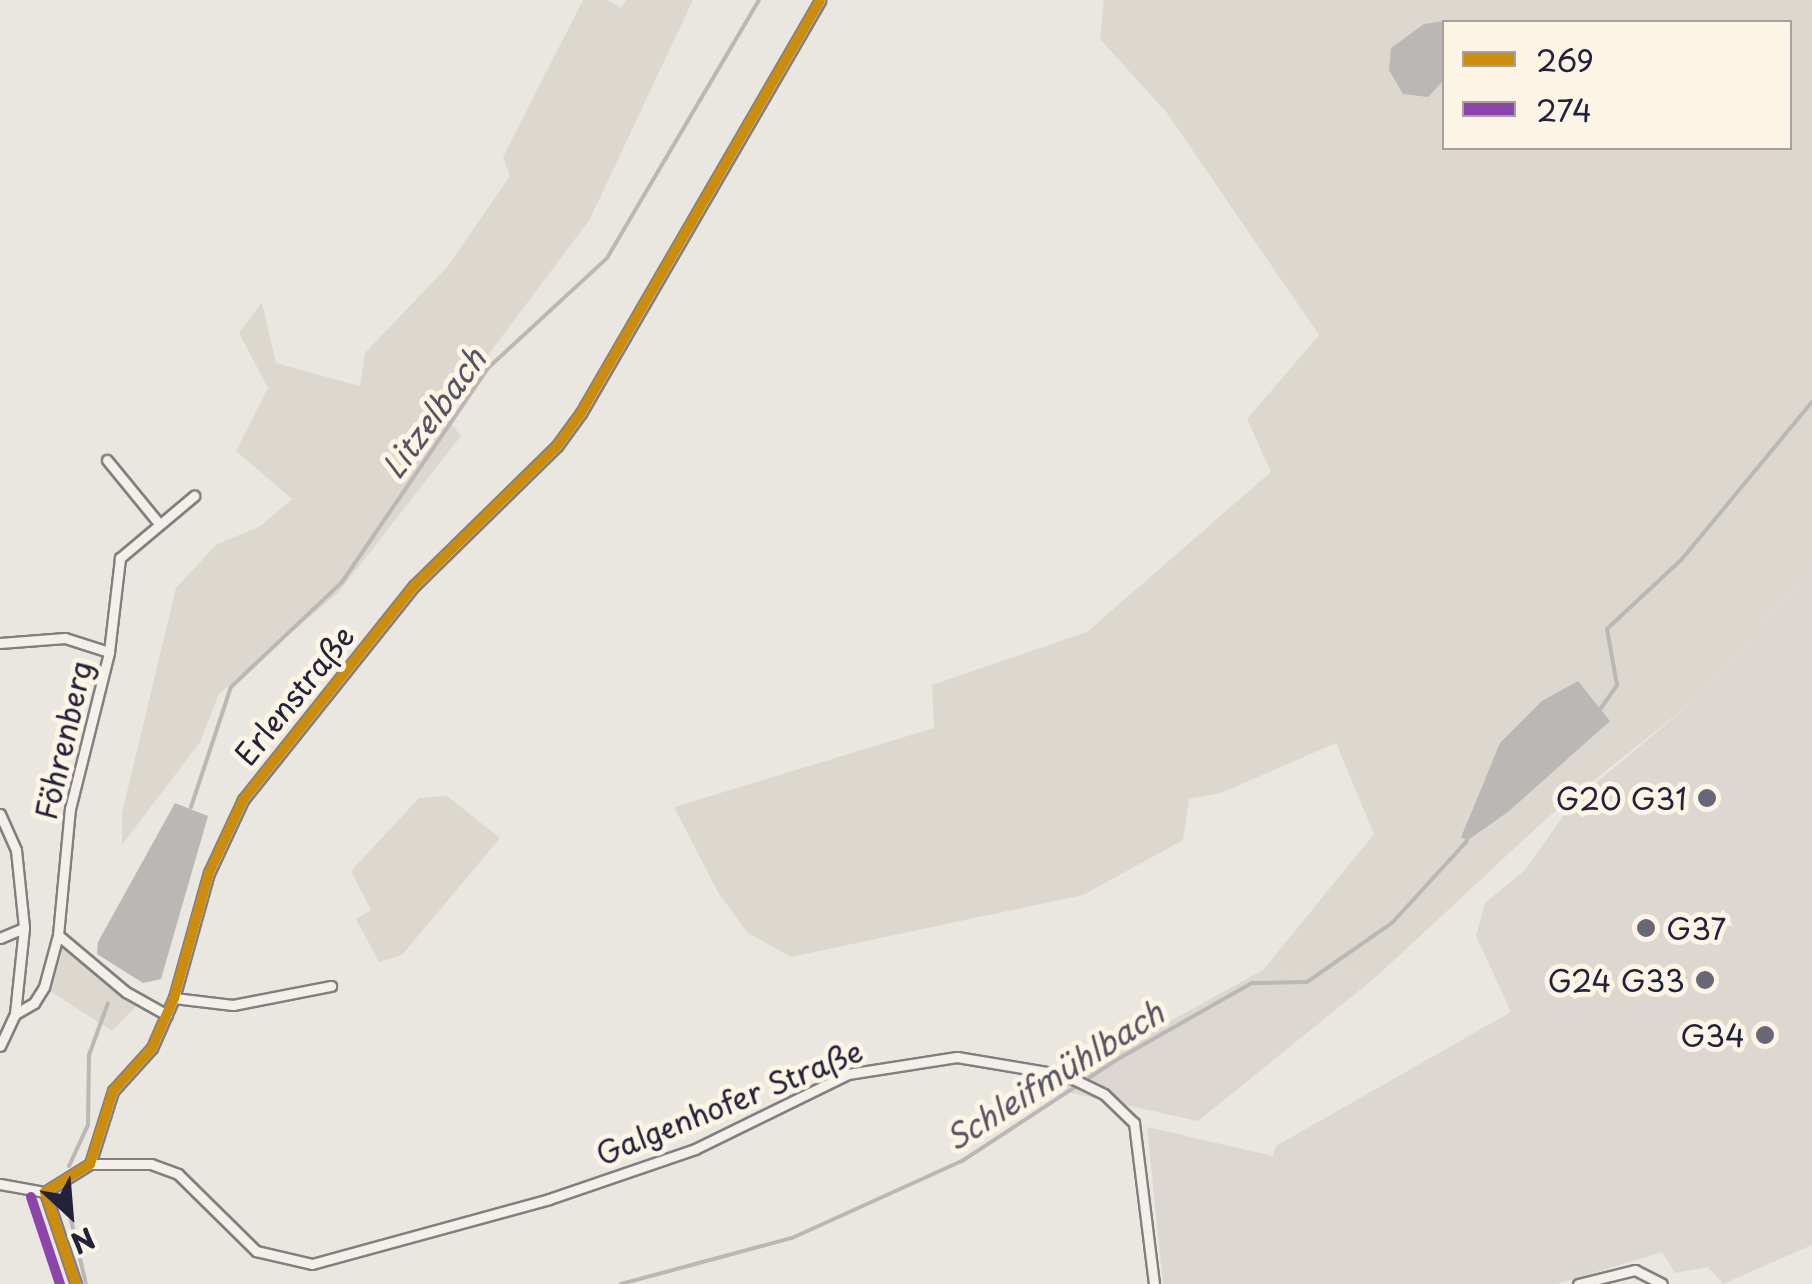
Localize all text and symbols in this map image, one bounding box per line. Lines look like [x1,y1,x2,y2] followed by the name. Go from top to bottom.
[1442,20,1792,150] legend
[1536,37,1594,82] text: 269
[1536,87,1592,132] text: 274
[373,341,493,485] water label: Litzelbach
[227,618,361,772] street label: Erlenstraße
[27,657,99,823] street label: Föhrenberg
[1553,780,1687,816] place label: G20 G31
[1696,787,1718,809] marker: G20 G31
[1666,910,1726,946] place label: G37
[1635,917,1657,939] marker: G37
[1546,962,1685,998] place label: G24 G33
[1694,969,1716,991] marker: G24 G33
[938,992,1170,1158] water label: Schleifmühlbach
[1680,1017,1745,1053] place label: G34
[1754,1024,1776,1046] marker: G34
[590,1032,868,1172] street label: Galgenhofer Straße
[20,1164,120,1264] north arrow
[64,1217,103,1266] text: N

